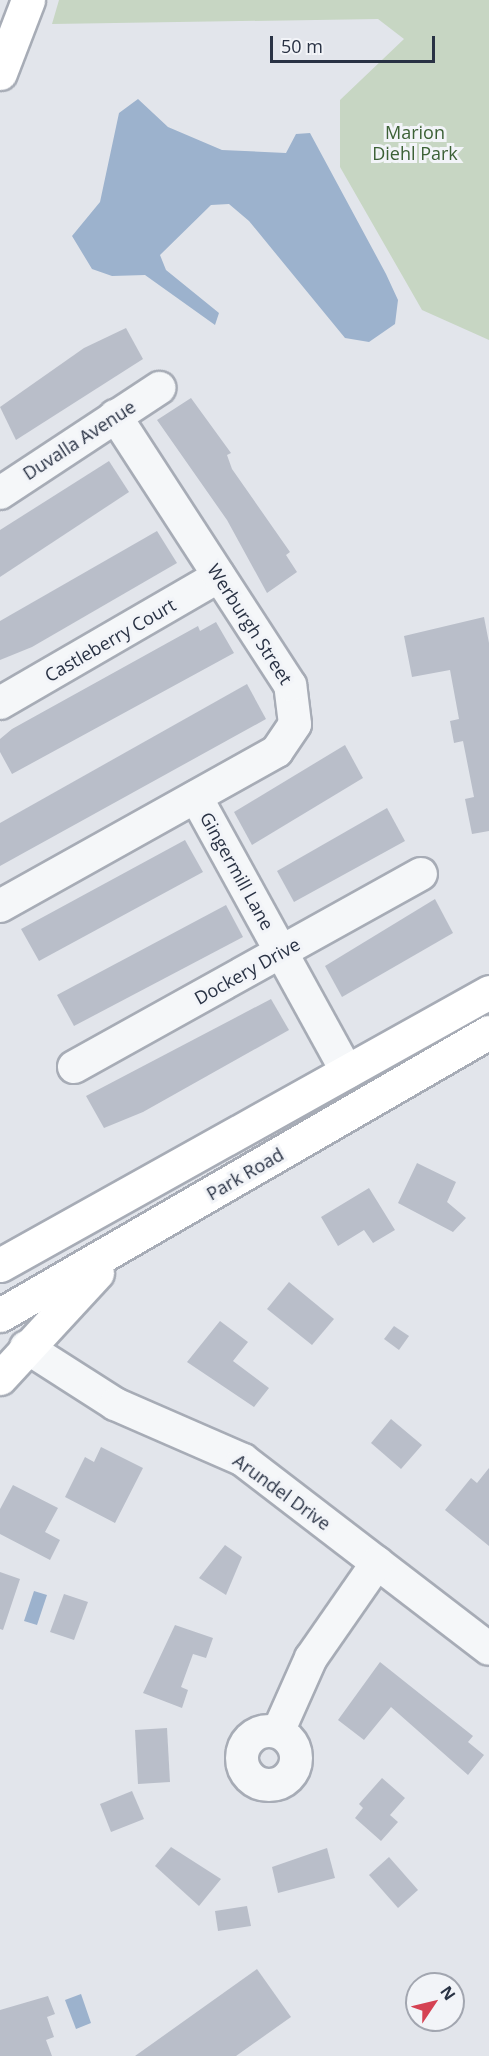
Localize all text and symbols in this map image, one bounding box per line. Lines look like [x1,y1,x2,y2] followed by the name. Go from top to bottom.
[273,24,438,62] scale bar
[281,34,323,58] text: 50 m
[372,122,458,164] park label: Marion Diehl Park
[19,396,139,484] street label: Duvalla Avenue
[203,560,297,688] street label: Werburgh Street
[41,594,179,686] street label: Castleberry Court
[196,808,278,934] street label: Gingermill Lane
[191,933,303,1009] street label: Dockery Drive
[203,1143,287,1205] street label: Park Road
[229,1449,335,1535] street label: Arundel Drive
[405,1972,465,2032] north arrow
[435,1981,461,2004] text: N

